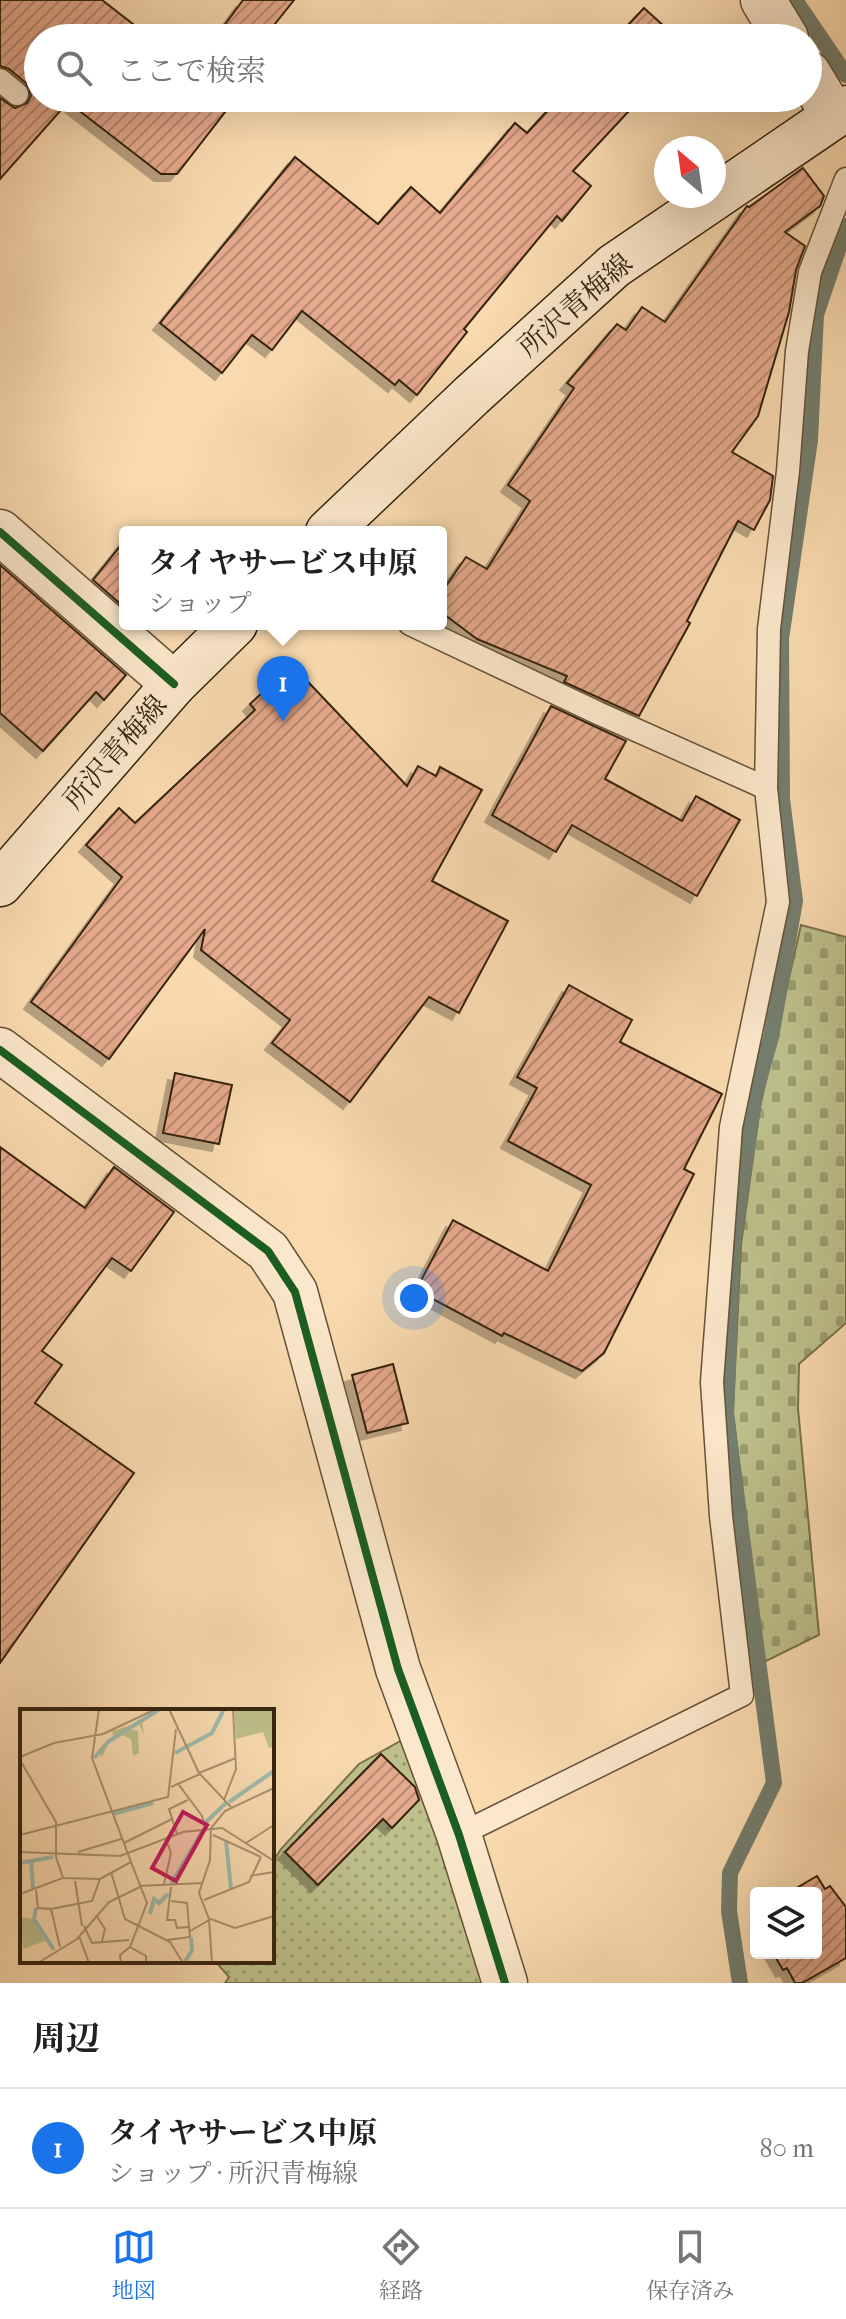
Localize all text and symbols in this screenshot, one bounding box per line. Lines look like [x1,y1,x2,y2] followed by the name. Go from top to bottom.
[24,24,822,112] search box
[52,46,96,90] icon: search
[116,54,266,89] text: ここで検索
[654,136,726,208] north arrow
[511,247,639,363] street label: 所沢青梅線
[119,526,447,630] popup
[148,546,418,581] text: タイヤサービス中原
[148,588,252,619] text: ショップ
[257,656,309,722] pin: 1
[57,688,173,816] street label: 所沢青梅線
[394,1278,434,1318] your location
[20,1709,274,1963] inset map
[750,1887,822,1959] map controls
[750,1887,822,1959] button: layers
[32,2019,100,2059] text: 周辺
[108,2116,377,2151] text: タイヤサービス中原
[53,2133,63,2164] text: 1
[759,2133,814,2164] text: 80 m
[108,2158,358,2189] text: ショップ · 所沢青梅線
[112,2225,156,2304] tab: 地図
[379,2225,423,2304] tab: 経路
[646,2225,734,2304] tab: 保存済み

